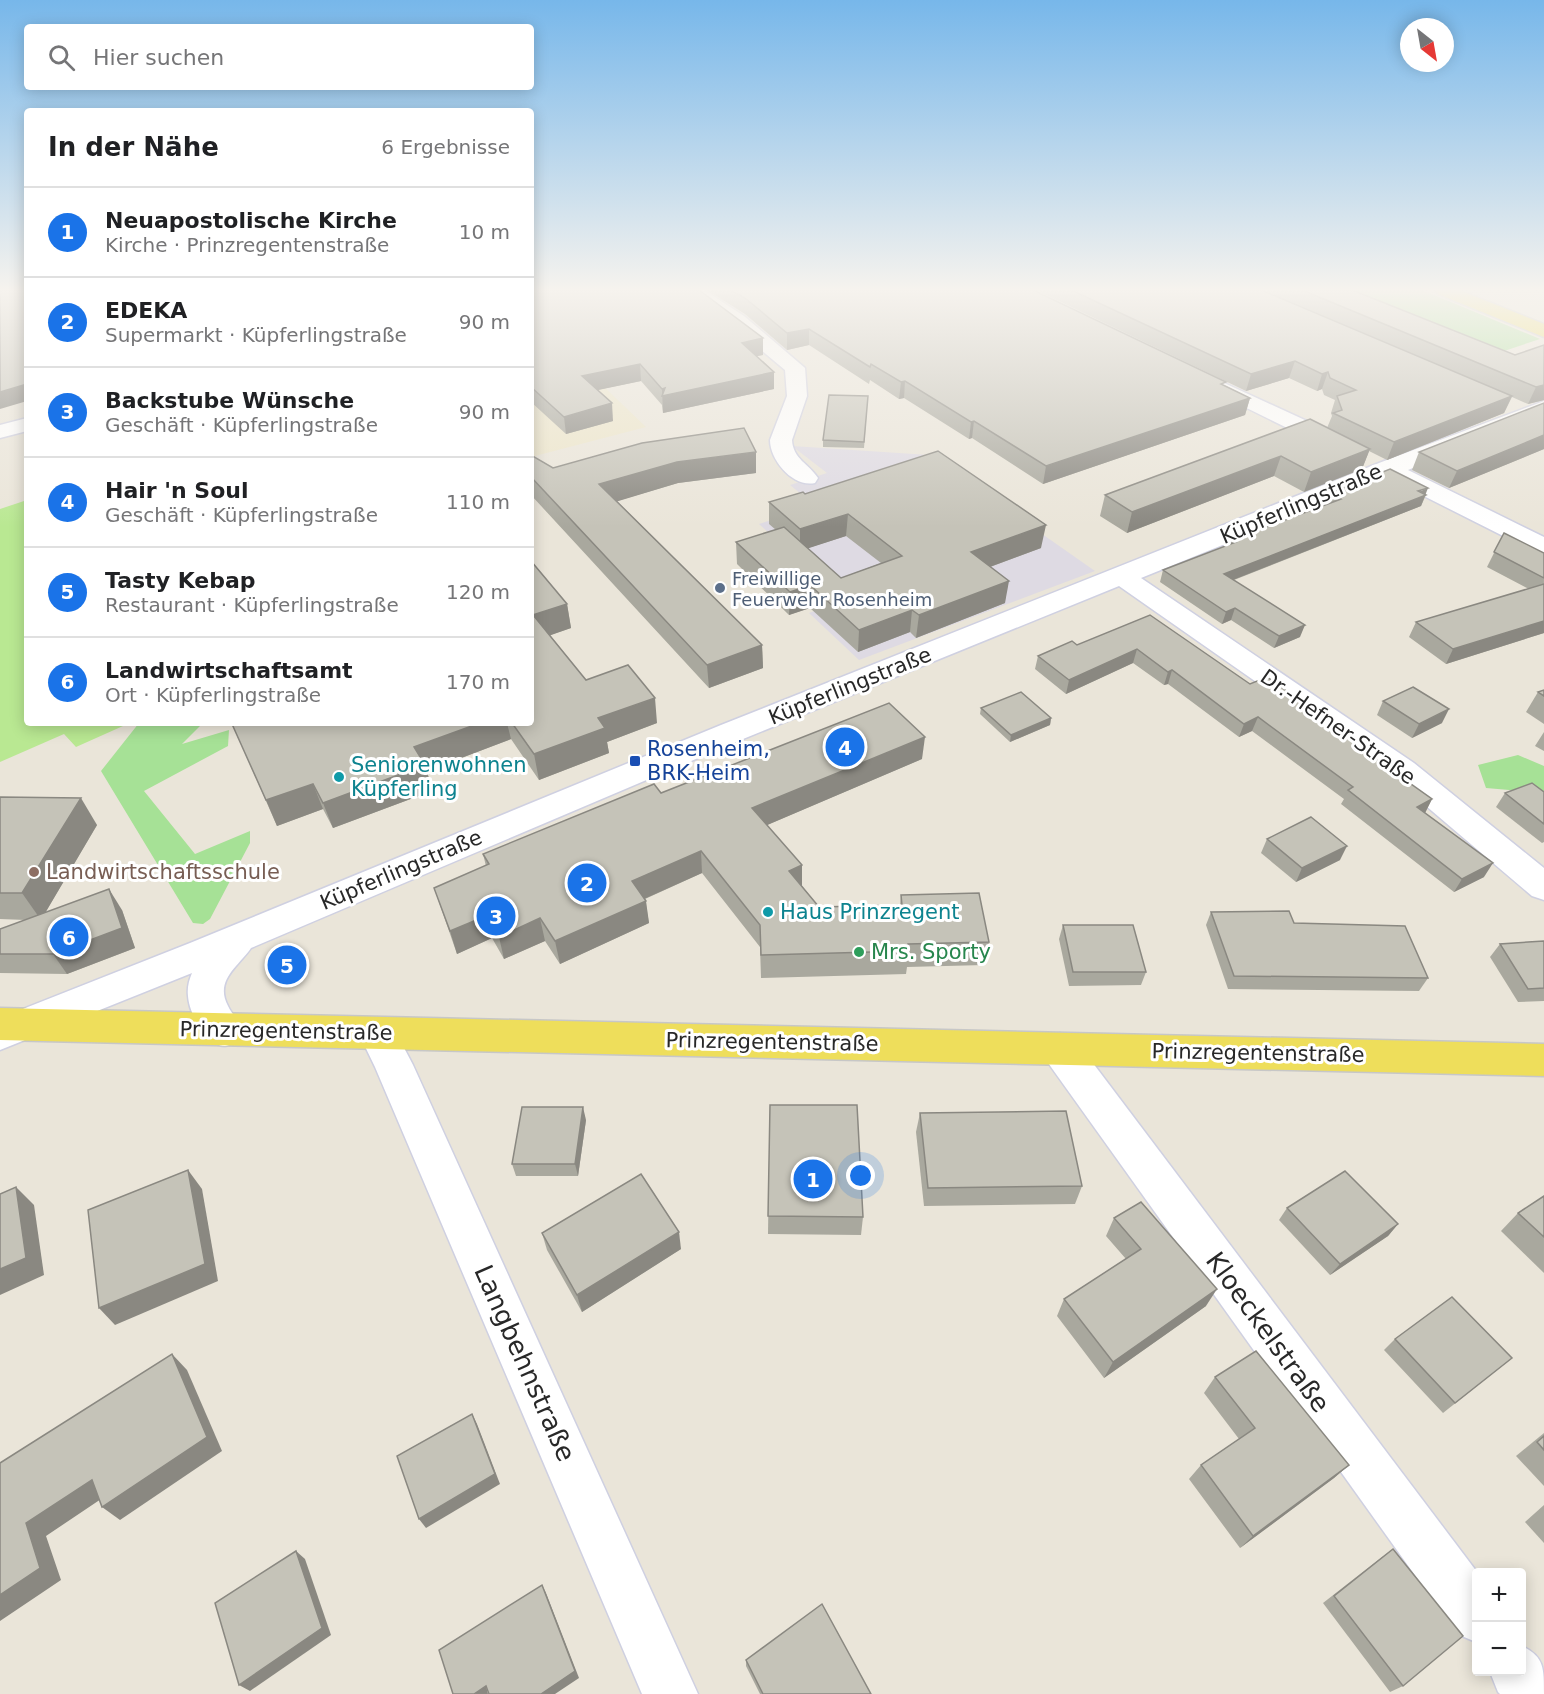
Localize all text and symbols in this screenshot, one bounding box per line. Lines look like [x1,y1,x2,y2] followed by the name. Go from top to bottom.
[1400,18,1454,72] north arrow
[24,24,534,90] search box
[45,41,78,74] icon: search
[93,45,224,70] text: Hier suchen
[48,132,219,162] text: In der Nähe
[381,135,510,159] text: 6 Ergebnisse
[105,208,397,233] text: Neuapostolische Kirche
[61,220,74,244] text: 1
[459,220,510,244] text: 10 m
[105,233,389,257] text: Kirche · Prinzregentenstraße
[105,298,187,323] text: EDEKA
[61,310,74,334] text: 2
[459,310,510,334] text: 90 m
[105,323,407,347] text: Supermarkt · Küpferlingstraße
[105,388,354,413] text: Backstube Wünsche
[61,400,74,424] text: 3
[459,400,510,424] text: 90 m
[105,413,378,437] text: Geschäft · Küpferlingstraße
[1216,459,1386,549] street label: Küpferlingstraße
[105,478,249,503] text: Hair 'n Soul
[61,490,74,514] text: 4
[446,490,510,514] text: 110 m
[105,503,378,527] text: Geschäft · Küpferlingstraße
[105,568,256,593] text: Tasty Kebap
[732,568,932,610] place label: Freiwillige Feuerwehr Rosenheim
[61,580,74,604] text: 5
[446,580,510,604] text: 120 m
[713,581,727,595] marker: Freiwillige Feuerwehr Rosenheim
[105,593,399,617] text: Restaurant · Küpferlingstraße
[765,642,935,730] street label: Küpferlingstraße
[105,658,353,683] text: Landwirtschaftsamt
[1256,665,1420,789] street label: Dr.-Hefner-Straße
[61,670,74,694] text: 6
[446,670,510,694] text: 170 m
[105,683,321,707] text: Ort · Küpferlingstraße
[826,724,864,770] pin: 4
[647,737,770,785] place label: Rosenheim, BRK-Heim
[351,753,527,801] place label: Seniorenwohnen Küpferling
[628,754,642,768] marker: Rosenheim, BRK-Heim
[332,770,346,784] marker: Seniorenwohnen Küpferling
[316,825,486,915] street label: Küpferlingstraße
[46,860,280,884] place label: Landwirtschaftsschule
[568,860,606,906] pin: 2
[27,865,41,879] marker: Landwirtschaftsschule
[476,894,516,938] pin: 3
[780,900,960,924] place label: Haus Prinzregent
[761,905,775,919] marker: Haus Prinzregent
[50,914,88,960] pin: 6
[871,940,991,964] place label: Mrs. Sporty
[268,942,306,988] pin: 5
[852,945,866,959] marker: Mrs. Sporty
[179,1017,393,1045] street label: Prinzregentenstraße
[665,1028,879,1056] street label: Prinzregentenstraße
[1151,1039,1365,1067] street label: Prinzregentenstraße
[794,1156,832,1202] pin: 1
[846,1161,875,1190] your location
[1200,1246,1336,1418] street label: Kloeckelstraße
[468,1260,582,1466] street label: Langbehnstraße
[1472,1568,1526,1676] map controls
[1472,1568,1526,1622] button: +
[1472,1622,1526,1676] button: −

